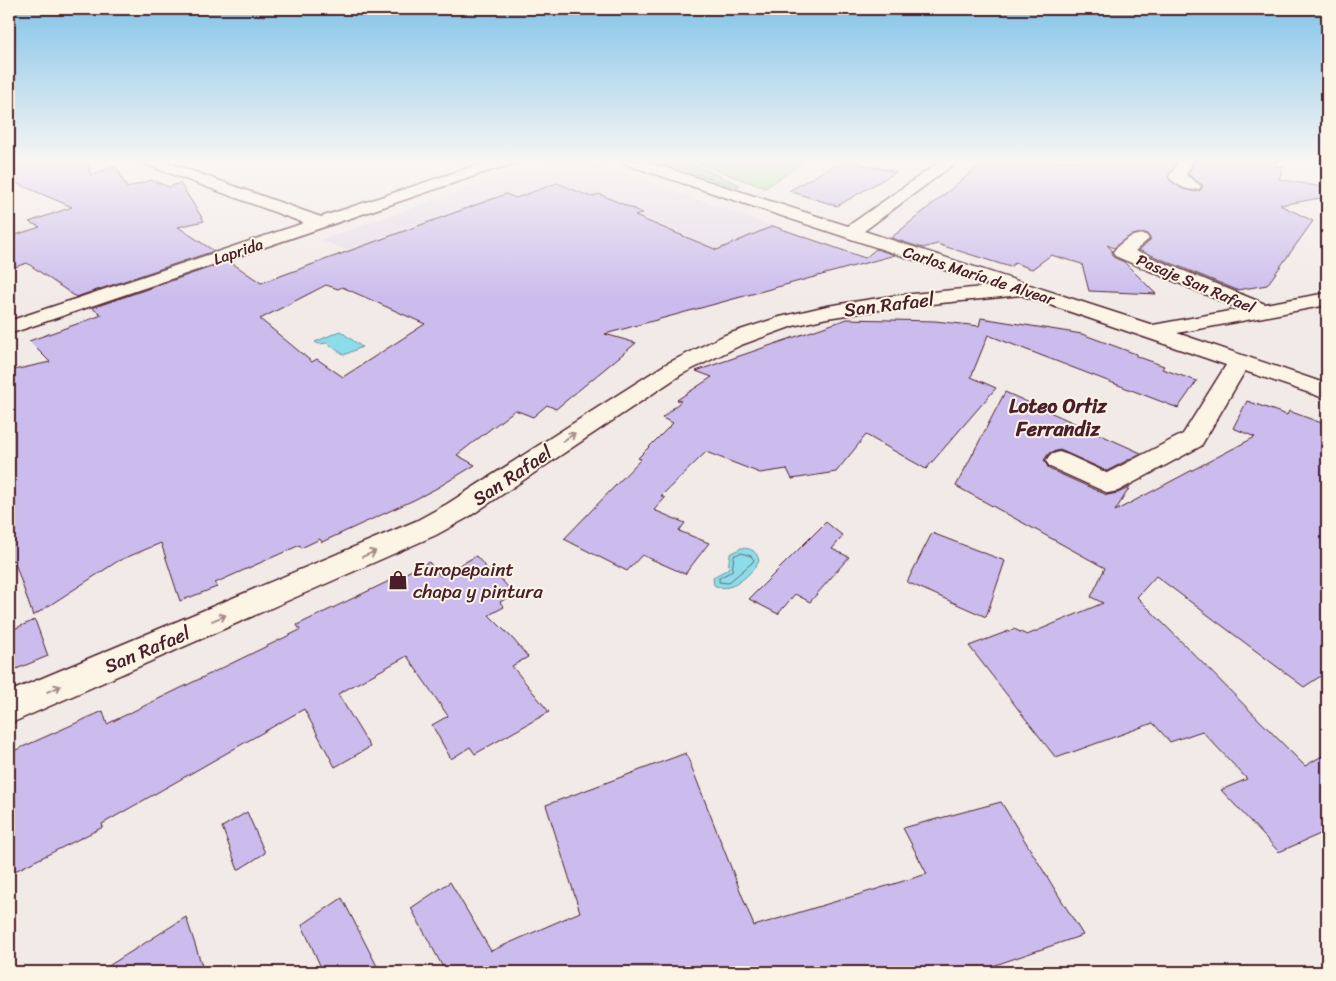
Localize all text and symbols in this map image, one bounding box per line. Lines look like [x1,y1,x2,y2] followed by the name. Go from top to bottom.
[209,229,267,274] street label: Laprida
[899,237,1060,314] street label: Carlos María de Alvear
[1132,245,1260,322] street label: Pasaje San Rafael
[842,283,937,326] street label: San Rafael
[1009,389,1108,447] district label: Loteo Ortiz Ferrandiz
[561,432,575,442] one-way arrow
[465,436,560,514] street label: San Rafael
[360,549,376,558] one-way arrow
[413,553,543,608] place label: Europepaint chapa y pintura
[387,569,409,591] shop icon: Europepaint chapa y pintura
[211,612,226,622] one-way arrow
[99,616,196,682] street label: San Rafael
[46,683,61,693] one-way arrow

